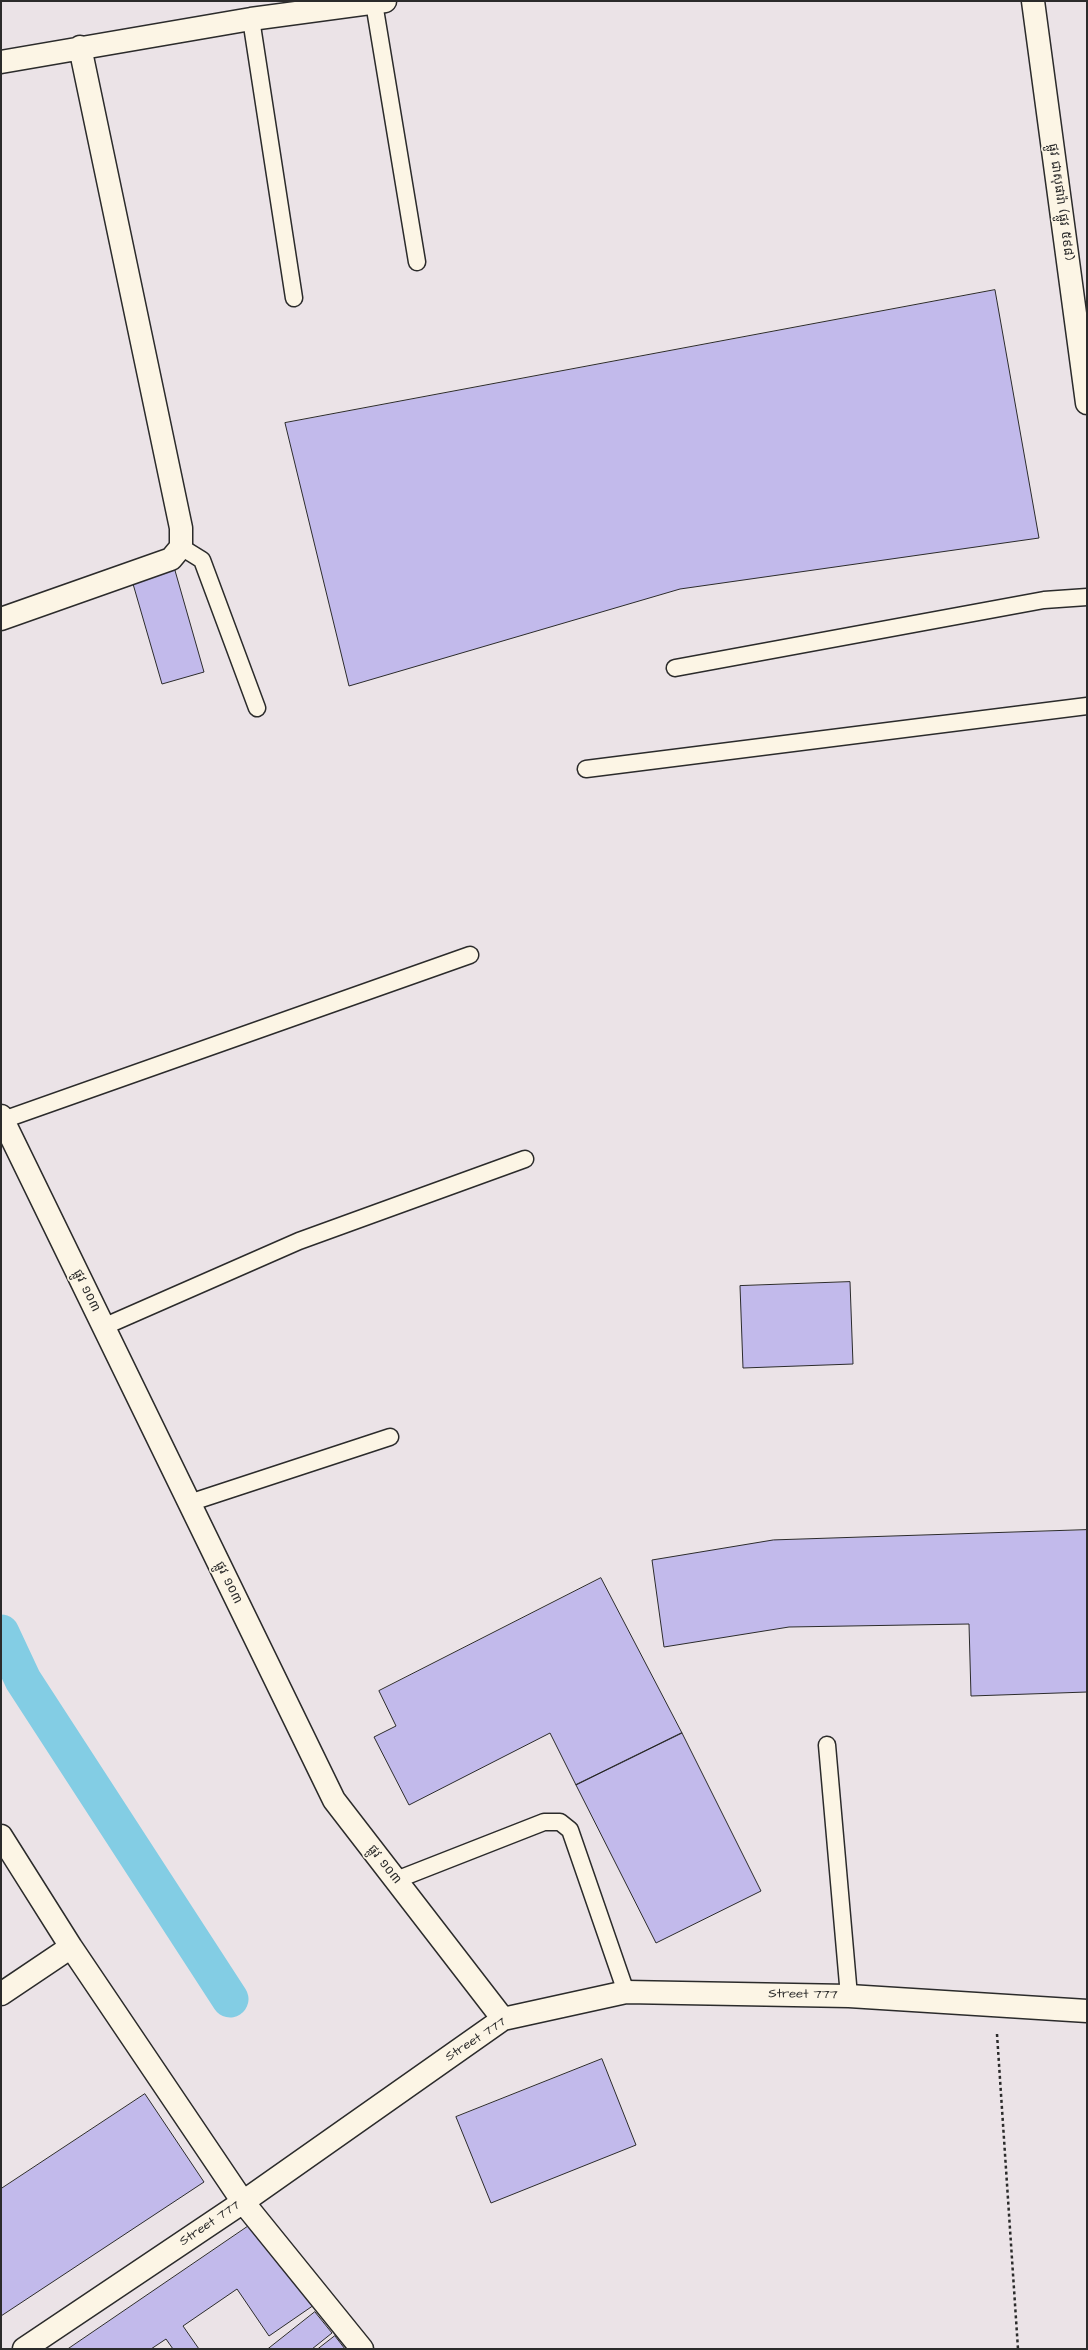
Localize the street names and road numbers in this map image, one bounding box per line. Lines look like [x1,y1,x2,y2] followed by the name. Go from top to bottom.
[1044,143,1076,261] street label: ផ្លូវ ជាសុផារ៉ា (ផ្លូវ ៥៩៨)
[69,1267,103,1315] street label: ផ្លូវ ១០៣
[211,1559,245,1607] street label: ផ្លូវ ១០៣
[364,1842,404,1888] street label: ផ្លូវ ១០៣
[768,1987,838,2003] street label: Street 777
[443,2015,509,2065] street label: Street 777
[177,2198,243,2250] street label: Street 777

